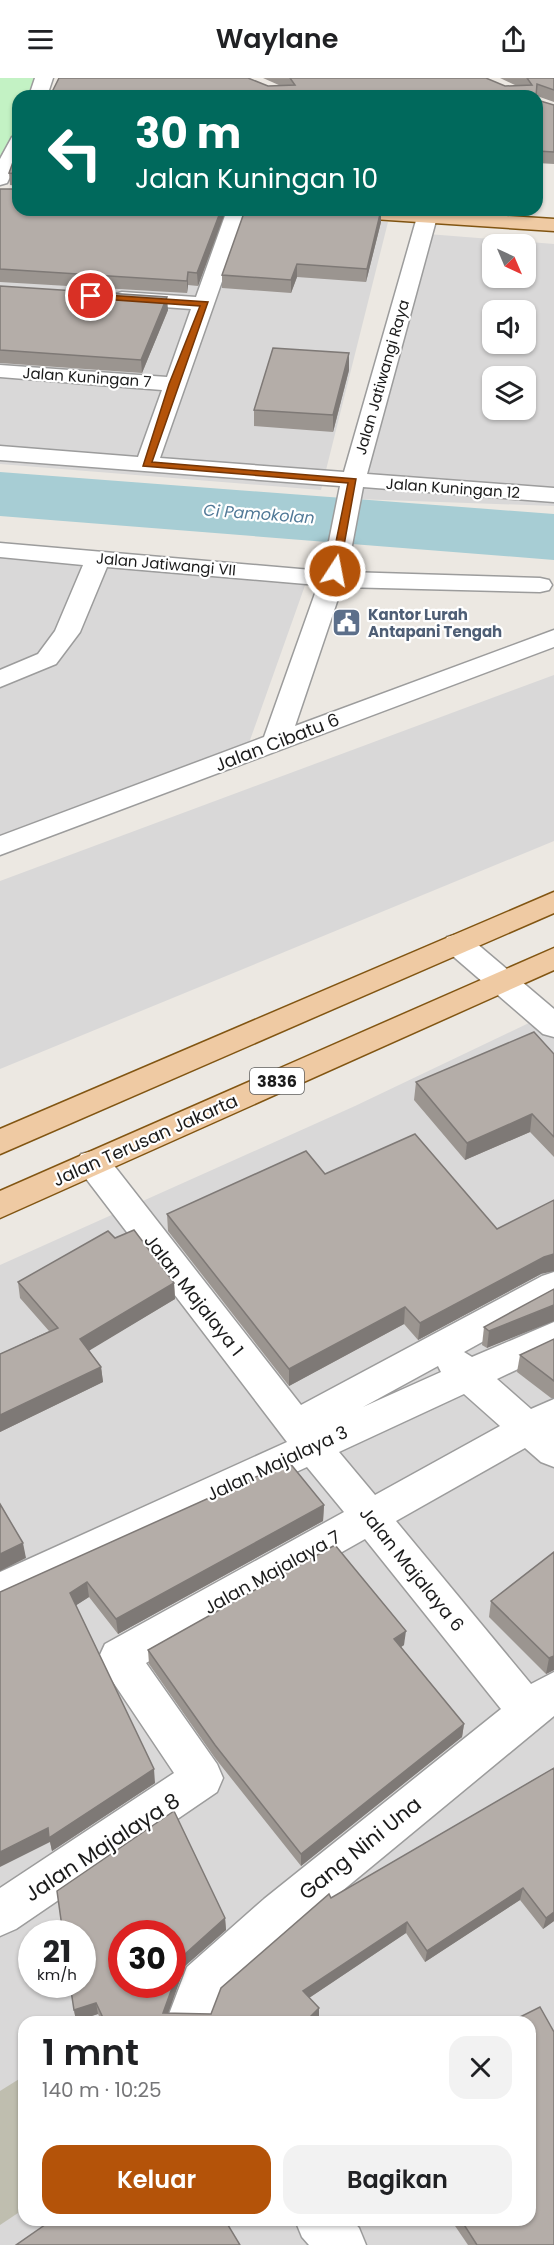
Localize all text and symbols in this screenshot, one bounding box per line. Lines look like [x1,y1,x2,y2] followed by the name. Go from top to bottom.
[216,20,338,57] text: Waylane
[24,23,57,56] icon: menu
[497,23,530,56] icon: share
[135,104,241,163] text: 30 m
[36,114,114,192] icon: left
[135,160,378,197] text: Jalan Kuningan 10
[482,234,536,288] north arrow
[482,234,536,420] map controls
[65,270,116,321] pin
[74,279,107,312] icon: arrive
[350,297,414,457] street label: Jalan Jatiwangi Raya
[482,300,536,354] button: sound
[22,362,152,392] street label: Jalan Kuningan 7
[482,366,536,420] button: layers
[385,473,521,503] street label: Jalan Kuningan 12
[203,499,315,529] water label: Ci Pamokolan
[303,539,367,603] position arrow
[95,547,237,581] street label: Jalan Jatiwangi VII
[368,604,502,642] place label: Kantor Lurah Antapani Tengah
[331,607,363,639] public building icon: Kantor Lurah Antapani Tengah
[211,707,343,777] street label: Jalan Cibatu 6
[250,1068,304,1094] road number: 3836
[48,1088,242,1192] street label: Jalan Terusan Jakarta
[138,1229,250,1361] street label: Jalan Majalaya 1
[202,1419,352,1507] street label: Jalan Majalaya 3
[354,1501,470,1637] street label: Jalan Majalaya 6
[199,1524,345,1620] street label: Jalan Majalaya 7
[19,1786,185,1908] street label: Jalan Majalaya 8
[293,1790,427,1906] street label: Gang Nini Una
[108,1920,186,1998] speed limit sign: 30
[43,1930,71,1973] text: 21
[37,1964,77,1985] text: km/h
[42,2027,139,2078] text: 1 mnt
[449,2036,512,2099] button: close
[42,2076,162,2104] text: 140 m · 10:25
[42,2145,271,2214] button: Keluar
[283,2145,512,2214] button: Bagikan

